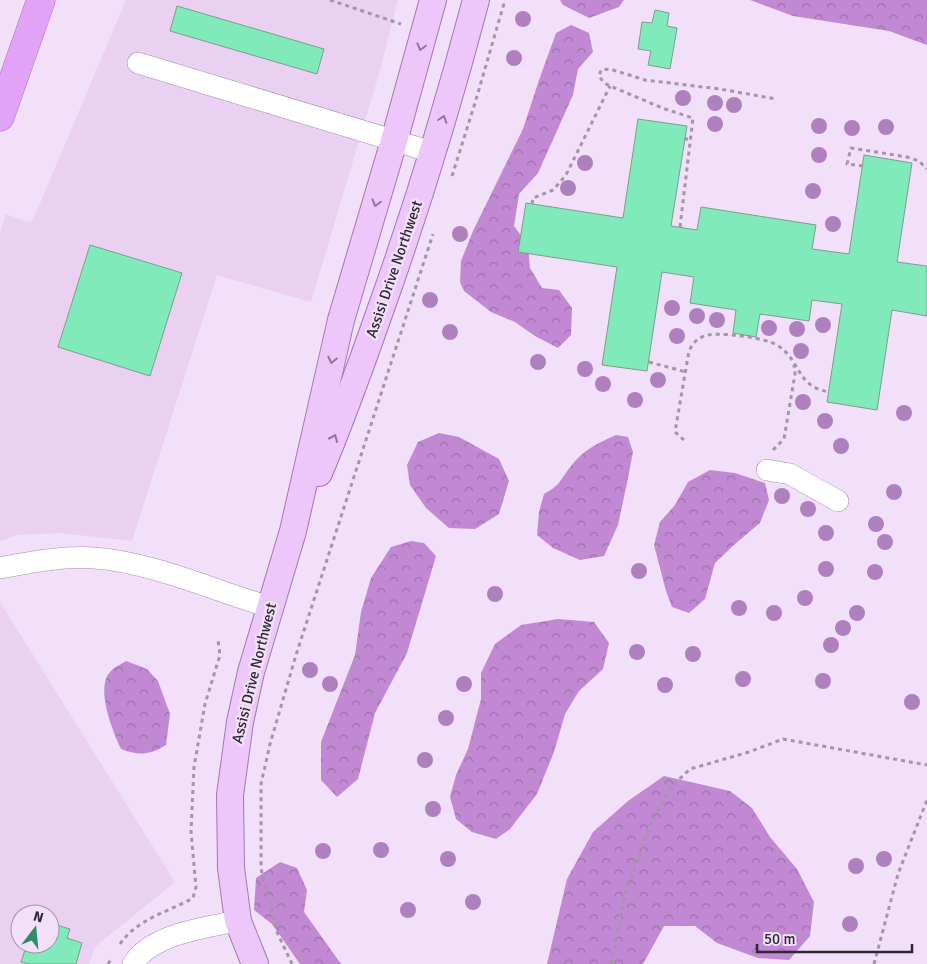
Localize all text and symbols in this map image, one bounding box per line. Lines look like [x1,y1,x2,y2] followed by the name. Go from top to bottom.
[416,43,426,51] one-way arrow
[437,115,447,124] one-way arrow
[362,198,426,340] street label: Assisi Drive Northwest
[371,199,381,207] one-way arrow
[327,355,338,364] one-way arrow
[327,434,338,443] one-way arrow
[228,601,280,745] street label: Assisi Drive Northwest
[10,904,60,954] north arrow
[31,907,45,926] text: N
[757,922,912,954] scale bar
[764,930,795,948] text: 50 m

